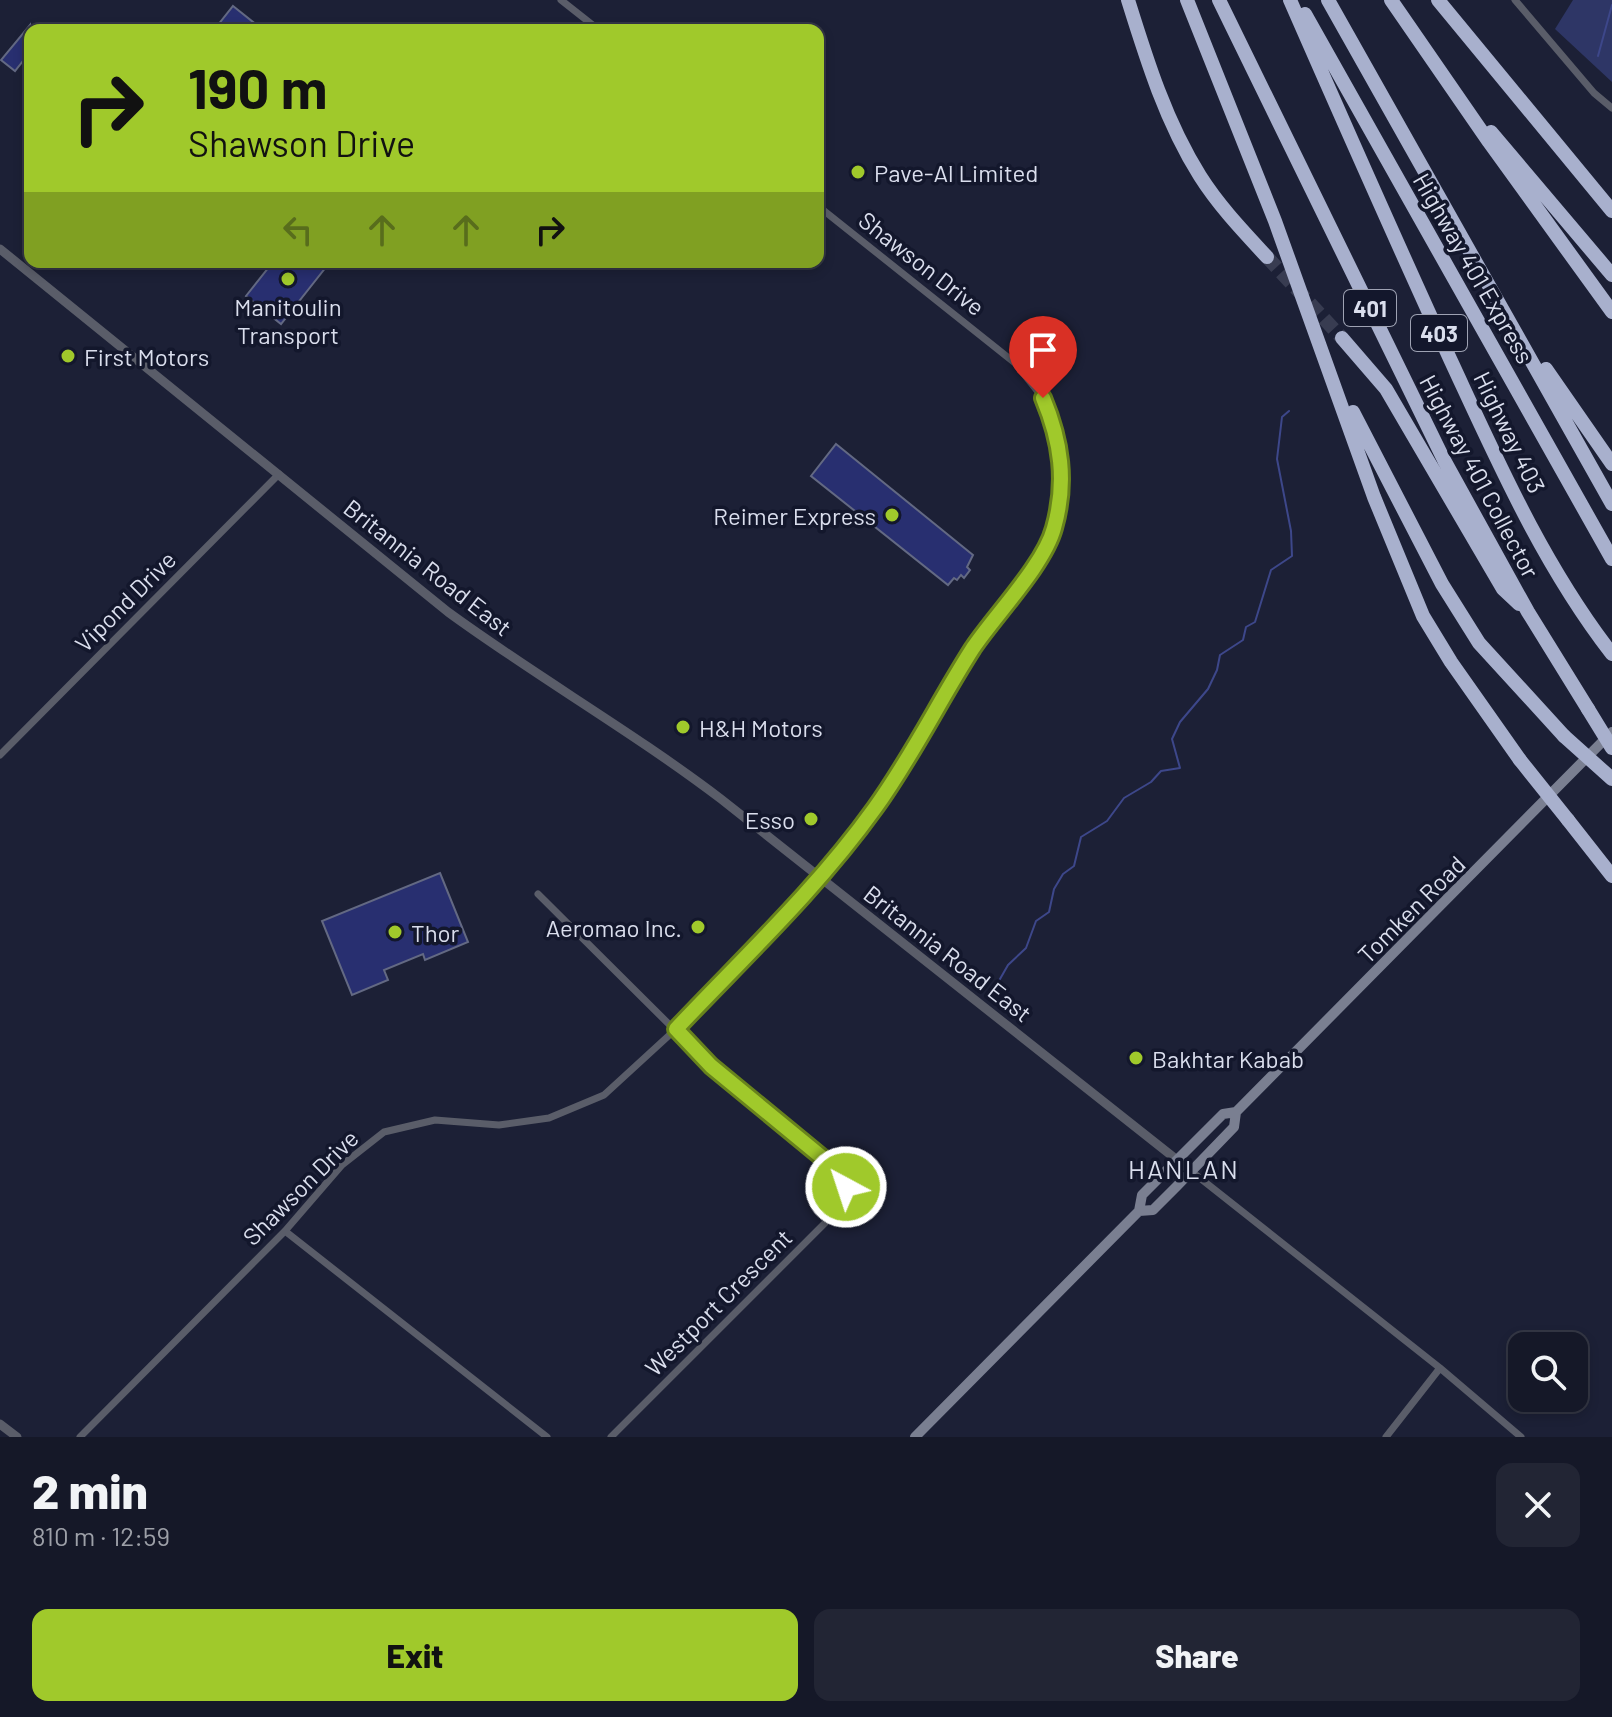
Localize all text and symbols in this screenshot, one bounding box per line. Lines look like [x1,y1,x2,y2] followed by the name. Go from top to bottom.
[188,53,327,120] text: 190 m
[56,56,160,160] icon: right
[188,121,415,164] text: Shawson Drive
[874,158,1038,187] place label: Pave-Al Limited
[849,163,867,181] marker: Pave-Al Limited
[1408,168,1540,368] street label: Highway 401 Express
[853,205,991,321] street label: Shawson Drive
[276,208,320,252] icon: left
[360,208,404,252] icon: ahead
[444,208,488,252] icon: ahead
[528,208,572,252] icon: right
[279,270,297,288] marker: Manitoulin Transport
[1344,290,1396,326] road number: 401
[234,292,342,349] place label: Manitoulin Transport
[1411,315,1467,351] road number: 403
[1009,316,1077,398] pin
[1021,328,1065,372] icon: arrive
[84,342,209,371] place label: First Motors
[59,347,77,365] marker: First Motors
[1468,367,1552,497] street label: Highway 403
[1414,369,1546,583] street label: Highway 401 Collector
[338,493,518,641] street label: Britannia Road East
[713,501,876,530] place label: Reimer Express
[883,506,901,524] marker: Reimer Express
[69,545,181,657] street label: Vipond Drive
[699,713,823,742] place label: H&H Motors
[674,718,692,736] marker: H&H Motors
[745,805,795,834] place label: Esso
[802,810,820,828] marker: Esso
[1351,849,1471,969] street label: Tomken Road
[858,879,1038,1027] street label: Britannia Road East
[546,913,682,942] place label: Aeromao Inc.
[411,918,460,947] place label: Thor
[689,918,707,936] marker: Aeromao Inc.
[386,923,404,941] marker: Thor
[1152,1044,1304,1073] place label: Bakhtar Kabab
[1127,1049,1145,1067] marker: Bakhtar Kabab
[236,1123,364,1251] street label: Shawson Drive
[804,1145,888,1229] position arrow
[1128,1153,1240,1184] district label: HANLAN
[639,1223,797,1381] street label: Westport Crescent
[1508,1332,1588,1412] map controls
[1508,1332,1588,1412] button: search
[32,1461,148,1519] text: 2 min
[1496,1463,1580,1547] button: close
[32,1520,170,1551] text: 810 m · 12:59
[32,1609,798,1701] button: Exit
[814,1609,1580,1701] button: Share

